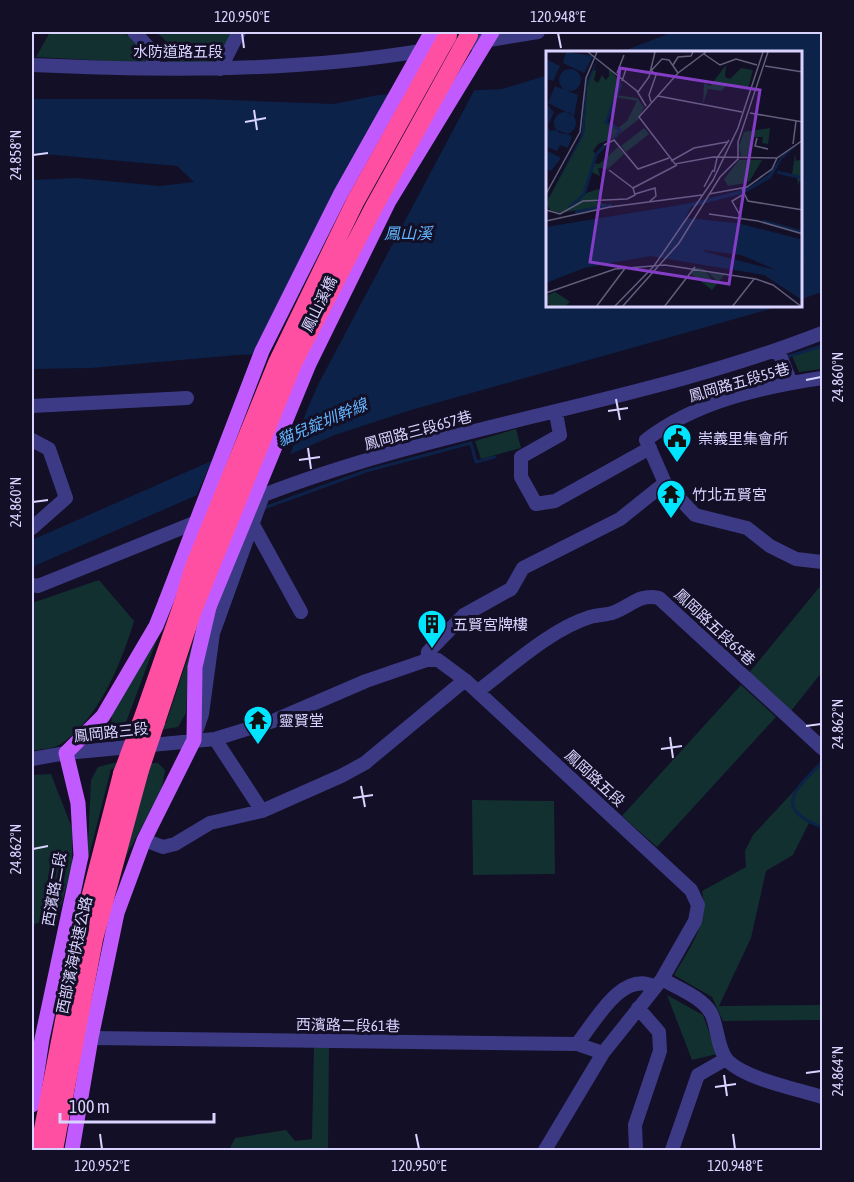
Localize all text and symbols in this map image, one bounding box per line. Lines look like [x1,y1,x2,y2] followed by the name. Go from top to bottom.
[214,8,270,25] text: 120.950°E
[530,8,586,25] text: 120.948°E
[133,43,223,60] street label: 水防道路五段
[546,51,803,308] inset map
[7,130,24,180] text: 24.858°N
[384,224,434,242] water label: 鳳山溪
[298,273,340,335] street label: 鳳山溪橋
[829,352,846,402] text: 24.860°N
[687,359,791,405] street label: 鳳岡路五段55巷
[274,394,372,449] water label: 貓兒錠圳幹線
[362,407,474,453] street label: 鳳岡路三段657巷
[661,422,693,464] public building icon: 崇義里集會所
[698,430,788,447] place label: 崇義里集會所
[7,477,24,527] text: 24.860°N
[655,478,687,520] temple icon: 竹北五賢宮
[692,486,767,503] place label: 竹北五賢宮
[671,585,759,669] street label: 鳳岡路五段65巷
[416,608,448,650] building icon: 五賢宮牌樓
[453,616,528,633] place label: 五賢宮牌樓
[829,699,846,749] text: 24.862°N
[242,704,274,746] temple icon: 靈賢堂
[279,712,324,729] place label: 靈賢堂
[73,720,149,744] street label: 鳳岡路三段
[562,746,628,810] street label: 鳳岡路五段
[7,824,24,874] text: 24.862°N
[39,851,69,927] street label: 西濱路二段
[53,895,95,1015] street label: 西部濱海快速公路
[296,1016,400,1034] street label: 西濱路二段61巷
[829,1046,846,1096] text: 24.864°N
[60,1086,214,1124] scale bar
[69,1096,110,1117] text: 100 m
[74,1157,130,1174] text: 120.952°E
[391,1157,447,1174] text: 120.950°E
[707,1157,763,1174] text: 120.948°E

